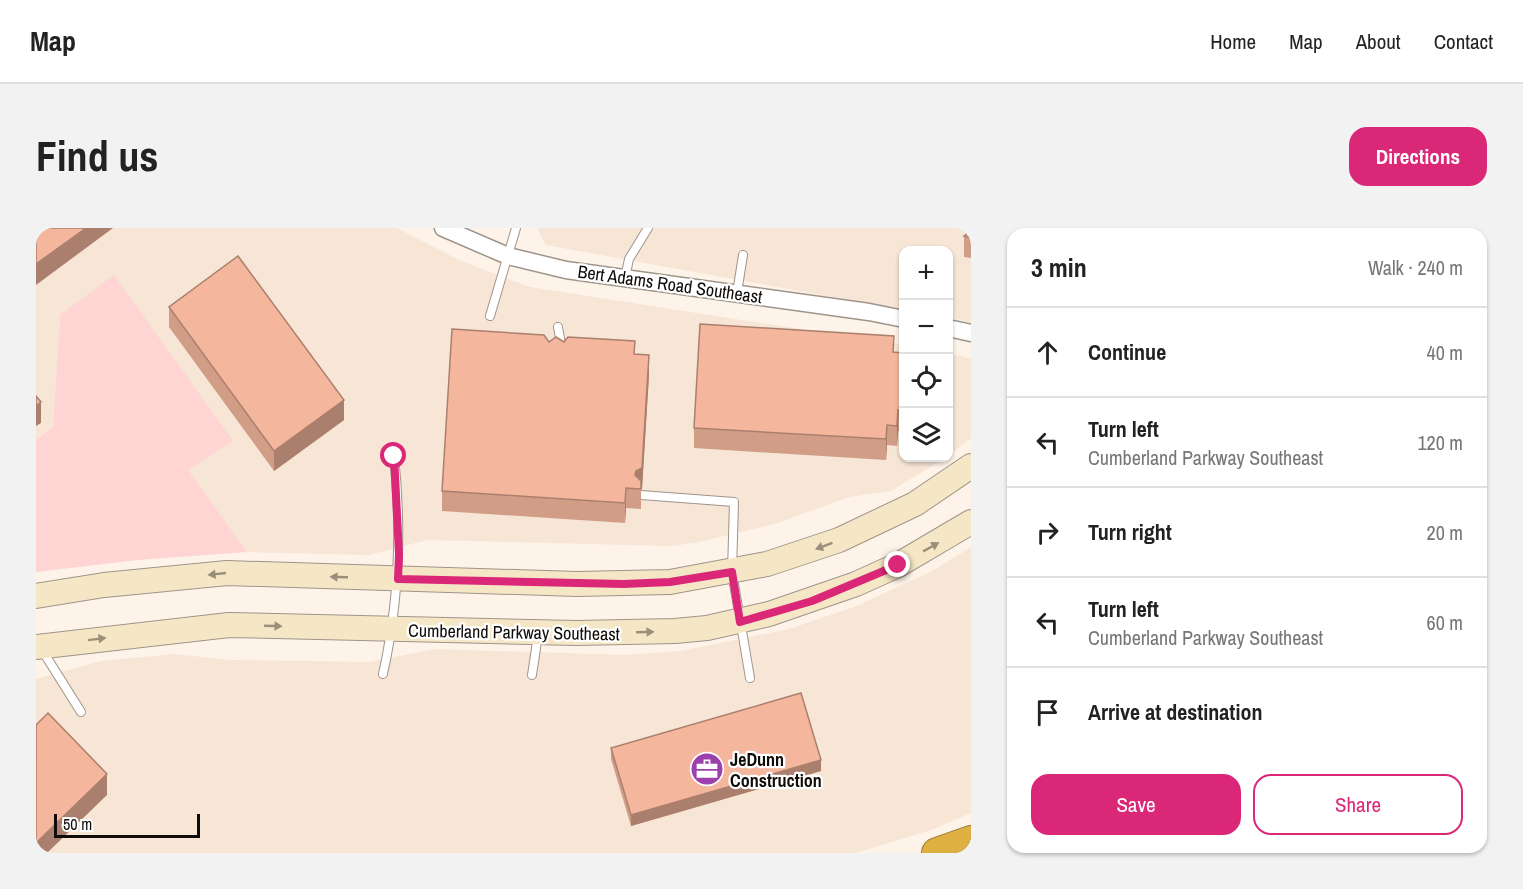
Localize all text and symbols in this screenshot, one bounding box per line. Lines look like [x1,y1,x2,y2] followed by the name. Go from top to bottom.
[30,22,76,60] text: Map
[1210,27,1256,56] text: Home
[1289,27,1323,56] text: Map
[1356,27,1401,56] text: About
[1434,27,1493,56] text: Contact
[1349,127,1487,186] button: Directions
[36,128,158,184] text: Find us
[899,246,953,462] map controls
[899,246,953,300] button: +
[1031,250,1087,285] text: 3 min
[1368,254,1463,281] text: Walk · 240 m
[576,259,764,309] street label: Bert Adams Road Southeast
[899,300,953,354] button: −
[1031,336,1064,369] icon: ahead
[1088,337,1166,367] text: Continue
[1427,339,1463,366] text: 40 m
[899,354,953,408] button: locate
[899,408,953,462] button: layers
[1088,414,1159,444] text: Turn left
[1031,426,1064,459] icon: left
[1417,429,1463,456] text: 120 m
[380,442,406,468] route start
[1088,444,1323,471] text: Cumberland Parkway Southeast
[1031,516,1064,549] icon: right
[1088,517,1172,547] text: Turn right
[1427,519,1463,546] text: 20 m
[814,541,832,551] one-way arrow
[923,542,940,552] one-way arrow
[884,551,910,577] route end
[207,569,226,579] one-way arrow
[329,572,348,581] one-way arrow
[1088,594,1159,624] text: Turn left
[1031,606,1064,639] icon: left
[1427,609,1463,636] text: 60 m
[408,618,620,646] street label: Cumberland Parkway Southeast
[263,622,282,631] one-way arrow
[1088,624,1323,651] text: Cumberland Parkway Southeast
[635,628,654,637] one-way arrow
[88,635,107,644] one-way arrow
[1031,696,1064,729] icon: arrive
[1088,697,1262,727] text: Arrive at destination
[730,747,822,793] place label: JeDunn Construction
[689,751,725,787] office icon: JeDunn Construction
[1031,774,1241,835] button: Save
[1253,774,1463,835] button: Share
[54,811,200,838] scale bar
[63,813,92,835] text: 50 m

